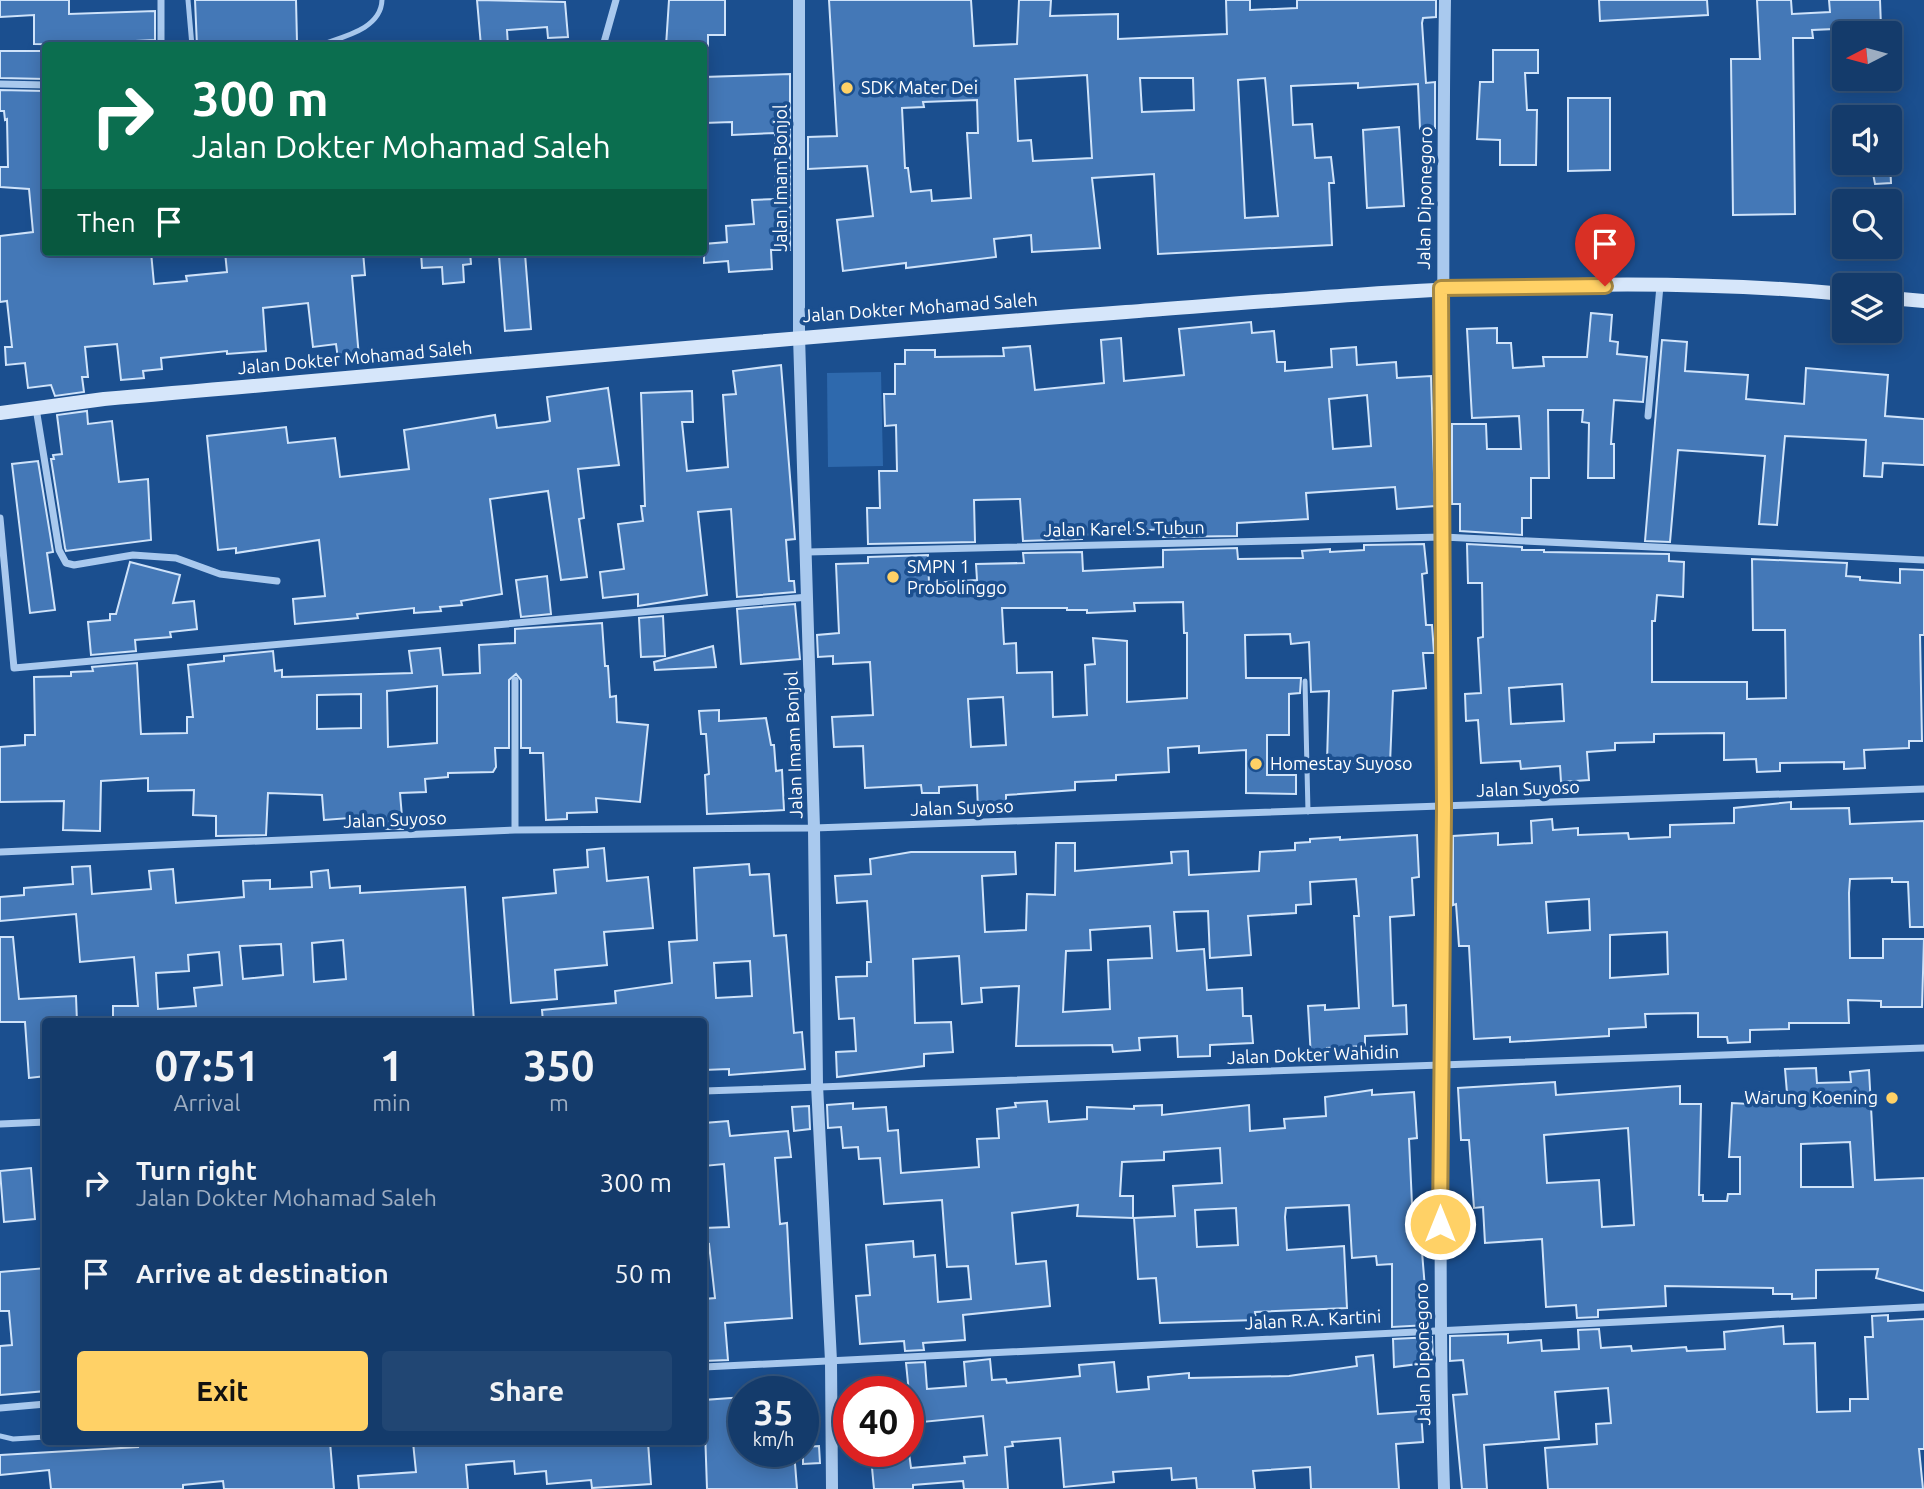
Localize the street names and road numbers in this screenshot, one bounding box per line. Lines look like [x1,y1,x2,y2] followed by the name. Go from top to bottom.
[770,104,790,252] street label: Jalan Imam Bonjol
[1413,126,1435,270] street label: Jalan Diponegoro
[802,289,1038,325] street label: Jalan Dokter Mohamad Saleh
[237,337,473,377] street label: Jalan Dokter Mohamad Saleh
[1043,517,1205,539] street label: Jalan Karel S. Tubun
[780,671,806,819] street label: Jalan Imam Bonjol
[1476,776,1580,800] street label: Jalan Suyoso
[910,795,1014,819] street label: Jalan Suyoso
[343,807,447,831] street label: Jalan Suyoso
[1227,1041,1399,1067] street label: Jalan Dokter Wahidin
[1411,1282,1433,1426] street label: Jalan Diponegoro
[1244,1305,1382,1333] street label: Jalan R.A. Kartini

